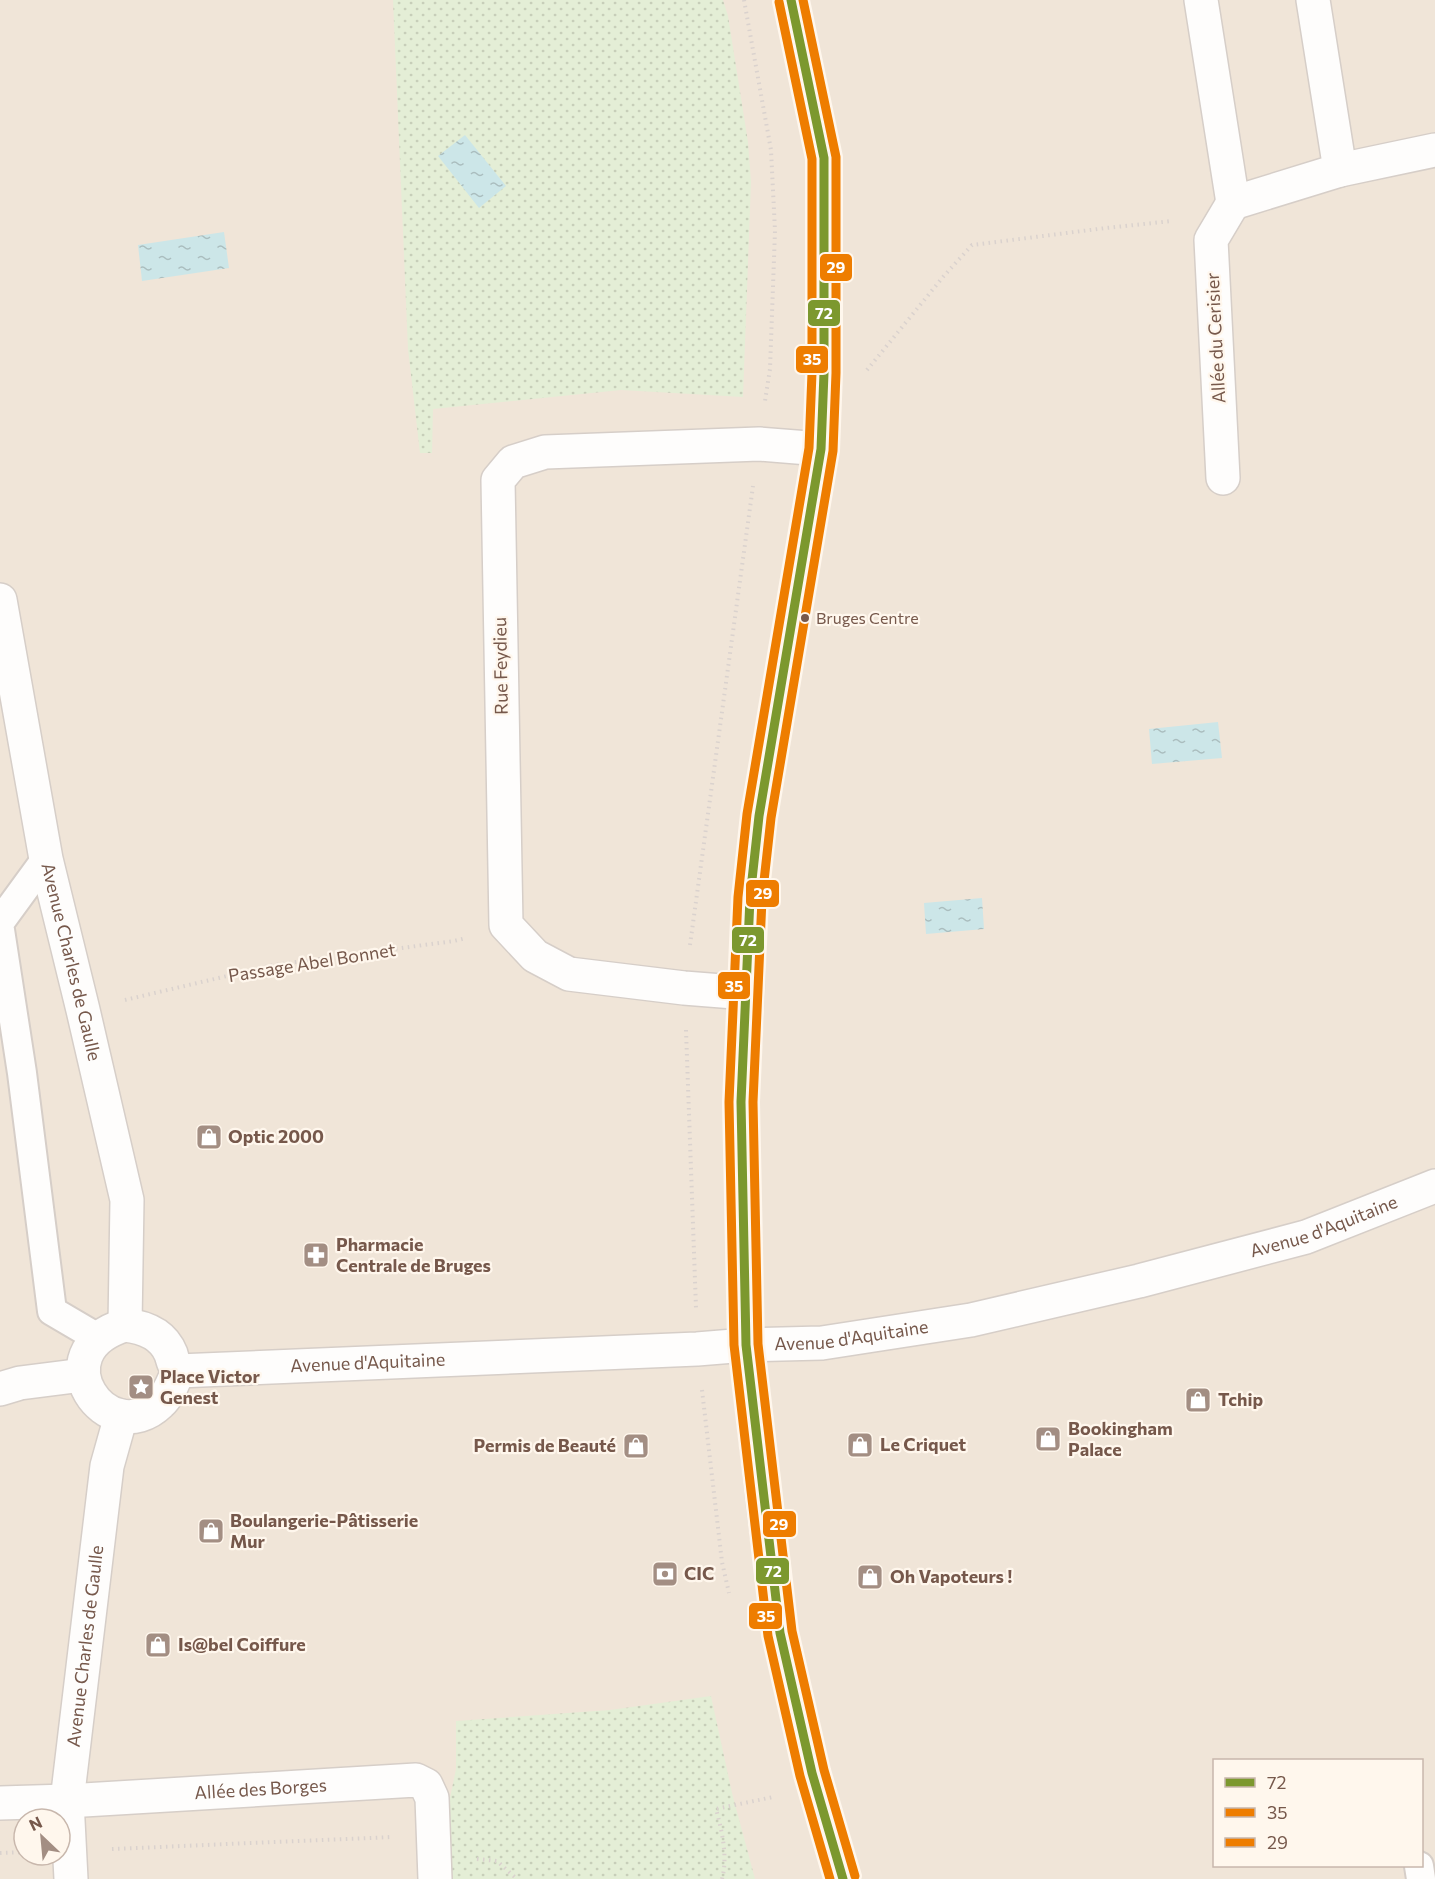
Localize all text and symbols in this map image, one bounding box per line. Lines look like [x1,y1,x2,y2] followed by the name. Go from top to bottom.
[819,253,853,282] line badge: 29
[827,257,846,276] text: 29
[1201,272,1229,404] street label: Allée du Cerisier
[807,299,841,327] line badge: 72
[815,303,833,322] text: 72
[795,345,829,374] line badge: 35
[803,349,821,368] text: 35
[816,608,919,627] place label: Bruges Centre
[799,612,811,624] marker: Bruges Centre
[488,617,512,715] street label: Rue Feydieu
[37,860,106,1063] street label: Avenue Charles de Gaulle
[745,879,780,908] line badge: 29
[754,883,773,902] text: 29
[731,926,765,954] line badge: 72
[739,930,757,949] text: 72
[227,938,397,986] street label: Passage Abel Bonnet
[717,971,751,1000] line badge: 35
[725,976,743,995] text: 35
[194,1122,224,1152] shop icon: Optic 2000
[228,1125,324,1147] place label: Optic 2000
[1247,1190,1400,1261] street label: Avenue d'Aquitaine
[336,1233,491,1276] place label: Pharmacie Centrale de Bruges
[301,1240,331,1270] pharmacy icon: Pharmacie Centrale de Bruges
[774,1315,930,1354] street label: Avenue d'Aquitaine
[290,1348,446,1376] street label: Avenue d'Aquitaine
[160,1365,261,1408] place label: Place Victor Genest
[126,1372,156,1402] place icon: Place Victor Genest
[1183,1385,1213,1415] shop icon: Tchip
[1218,1388,1263,1410] place label: Tchip
[1068,1417,1173,1460] place label: Bookingham Palace
[1033,1424,1063,1454] shop icon: Bookingham Palace
[845,1430,875,1460] shop icon: Le Criquet
[621,1431,651,1461] shop icon: Permis de Beauté
[880,1433,966,1455] place label: Le Criquet
[474,1434,616,1456] place label: Permis de Beauté
[230,1509,418,1552] place label: Boulangerie-Pâtisserie Mur
[762,1510,797,1538] line badge: 29
[770,1514,789,1533] text: 29
[196,1516,226,1546] shop icon: Boulangerie-Pâtisserie Mur
[62,1544,107,1748] street label: Avenue Charles de Gaulle
[755,1557,790,1585] line badge: 72
[650,1559,680,1589] bank icon: CIC
[764,1561,782,1580] text: 72
[684,1562,714,1584] place label: CIC
[855,1562,885,1592] shop icon: Oh Vapoteurs !
[890,1565,1012,1587] place label: Oh Vapoteurs !
[748,1602,783,1630] line badge: 35
[757,1606,775,1625] text: 35
[143,1630,173,1660] shop icon: Is@bel Coiffure
[178,1633,306,1655] place label: Is@bel Coiffure
[1213,1759,1423,1867] legend
[1267,1771,1287,1793] text: 72
[194,1773,327,1803] street label: Allée des Borges
[1267,1801,1288,1823] text: 35
[12,1807,72,1867] north arrow
[26,1812,45,1834] text: N
[1267,1831,1288,1853] text: 29

